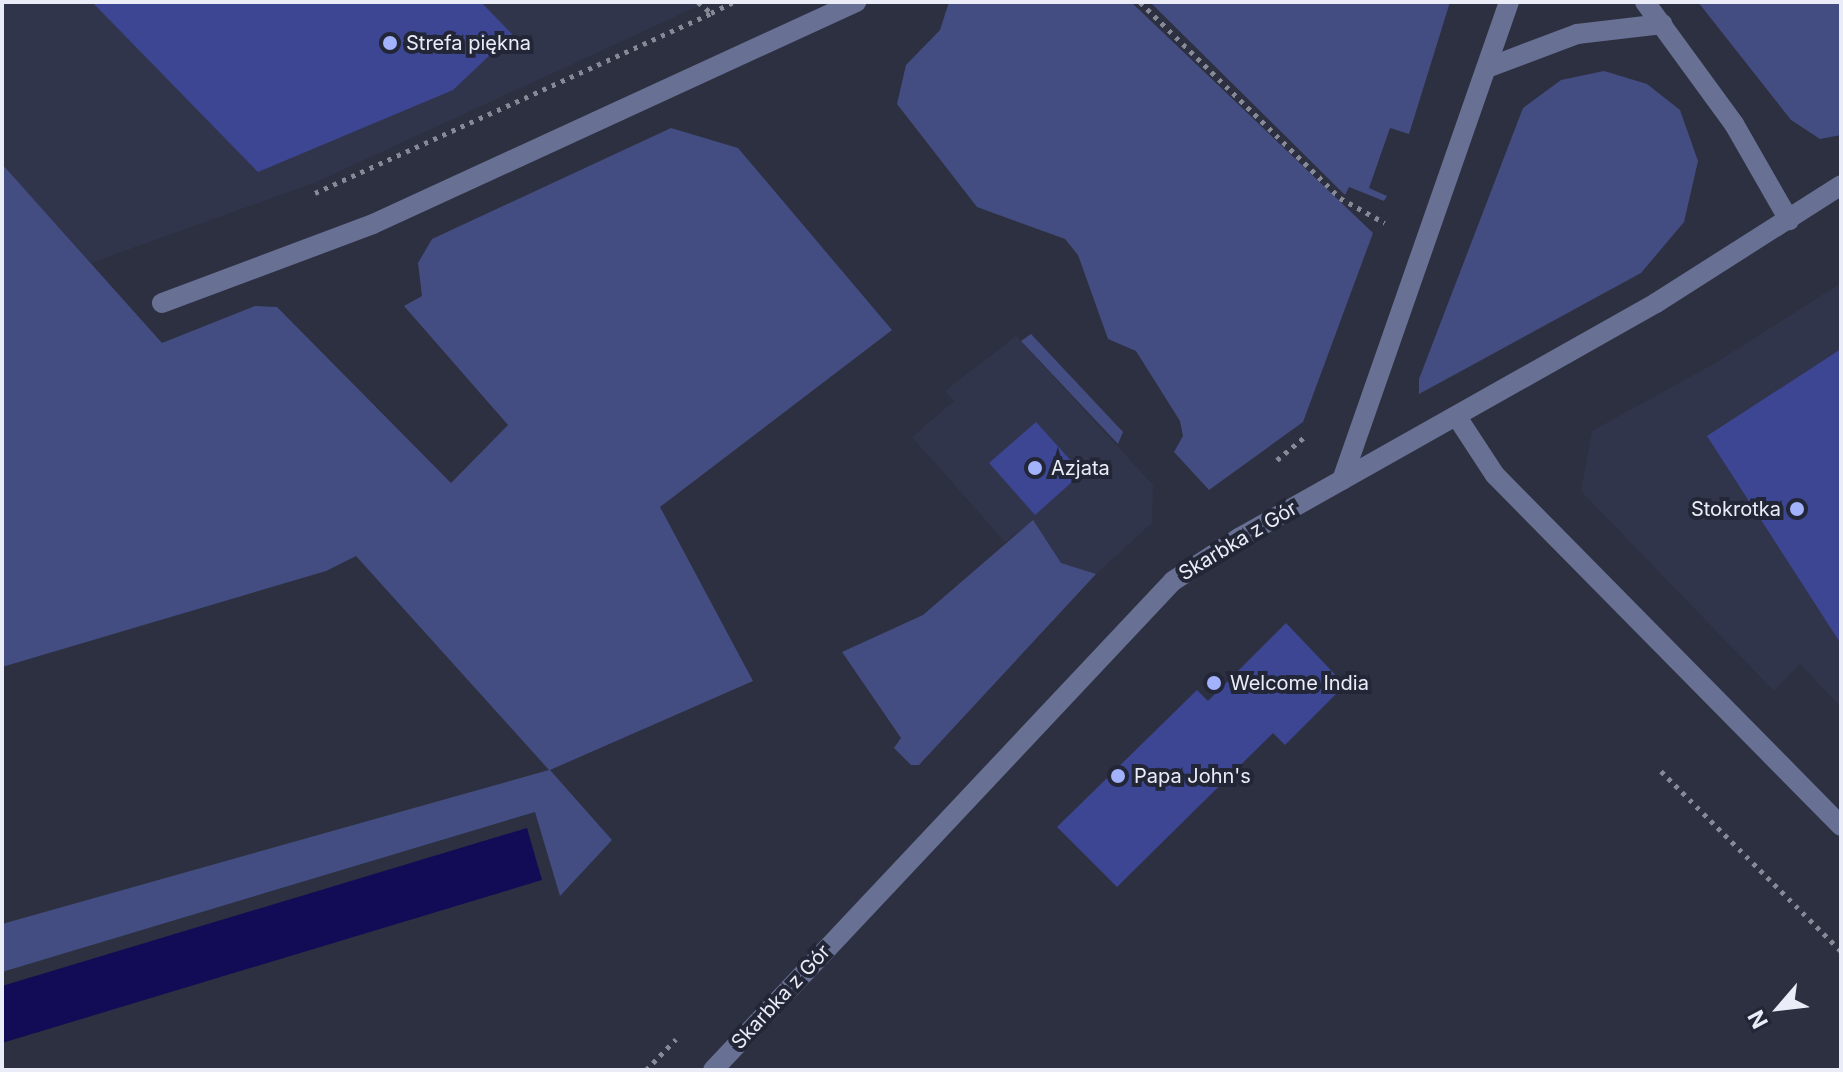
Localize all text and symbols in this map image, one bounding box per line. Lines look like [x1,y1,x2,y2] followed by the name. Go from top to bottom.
[406,31,531,55] place label: Strefa piękna
[381,34,399,52] marker: Strefa piękna
[1051,456,1110,480] place label: Azjata
[1026,459,1044,477] marker: Azjata
[1174,496,1302,586] street label: Skarbka z Gór
[1691,497,1781,521] place label: Stokrotka
[1788,500,1806,518] marker: Stokrotka
[1230,671,1369,695] place label: Welcome India
[1205,674,1223,692] marker: Welcome India
[1134,764,1251,788] place label: Papa John's
[1109,767,1127,785] marker: Papa John's
[727,940,835,1054] street label: Skarbka z Gór
[1739,968,1819,1048] north arrow
[1742,1006,1773,1033] text: N

